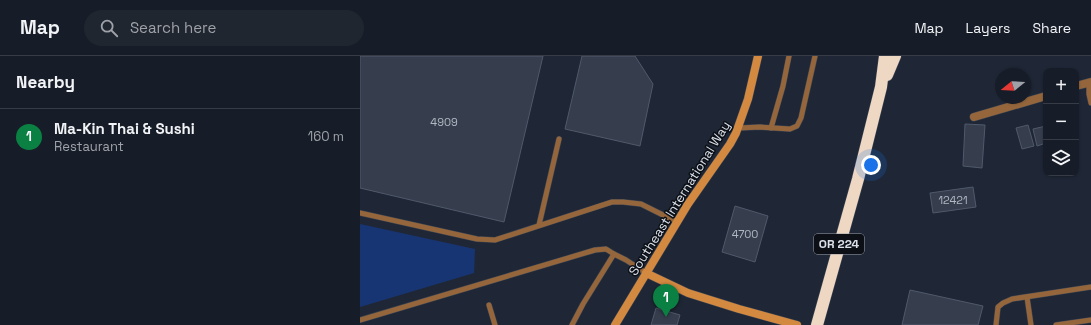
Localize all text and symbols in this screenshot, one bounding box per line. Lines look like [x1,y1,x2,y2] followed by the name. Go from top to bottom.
[84,10,364,46] search box
[20,15,60,40] text: Map
[98,17,120,39] icon: search
[130,18,216,37] text: Search here
[914,19,944,37] text: Map
[966,19,1010,37] text: Layers
[1032,19,1071,37] text: Share
[995,68,1031,104] north arrow
[1043,68,1079,176] map controls
[1043,68,1079,104] button: +
[16,71,75,93] text: Nearby
[1043,104,1079,140] button: −
[430,115,458,129] house number: 4909
[625,118,734,279] street label: Southeast International Way
[54,119,195,138] text: Ma-Kin Thai & Sushi
[26,128,32,145] text: 1
[308,128,344,145] text: 160 m
[54,138,124,155] text: Restaurant
[1043,140,1079,176] button: layers
[861,155,881,175] your location
[938,193,968,207] house number: 12421
[732,227,758,241] house number: 4700
[814,234,864,254] road number: OR 224
[653,284,679,317] pin: 1

